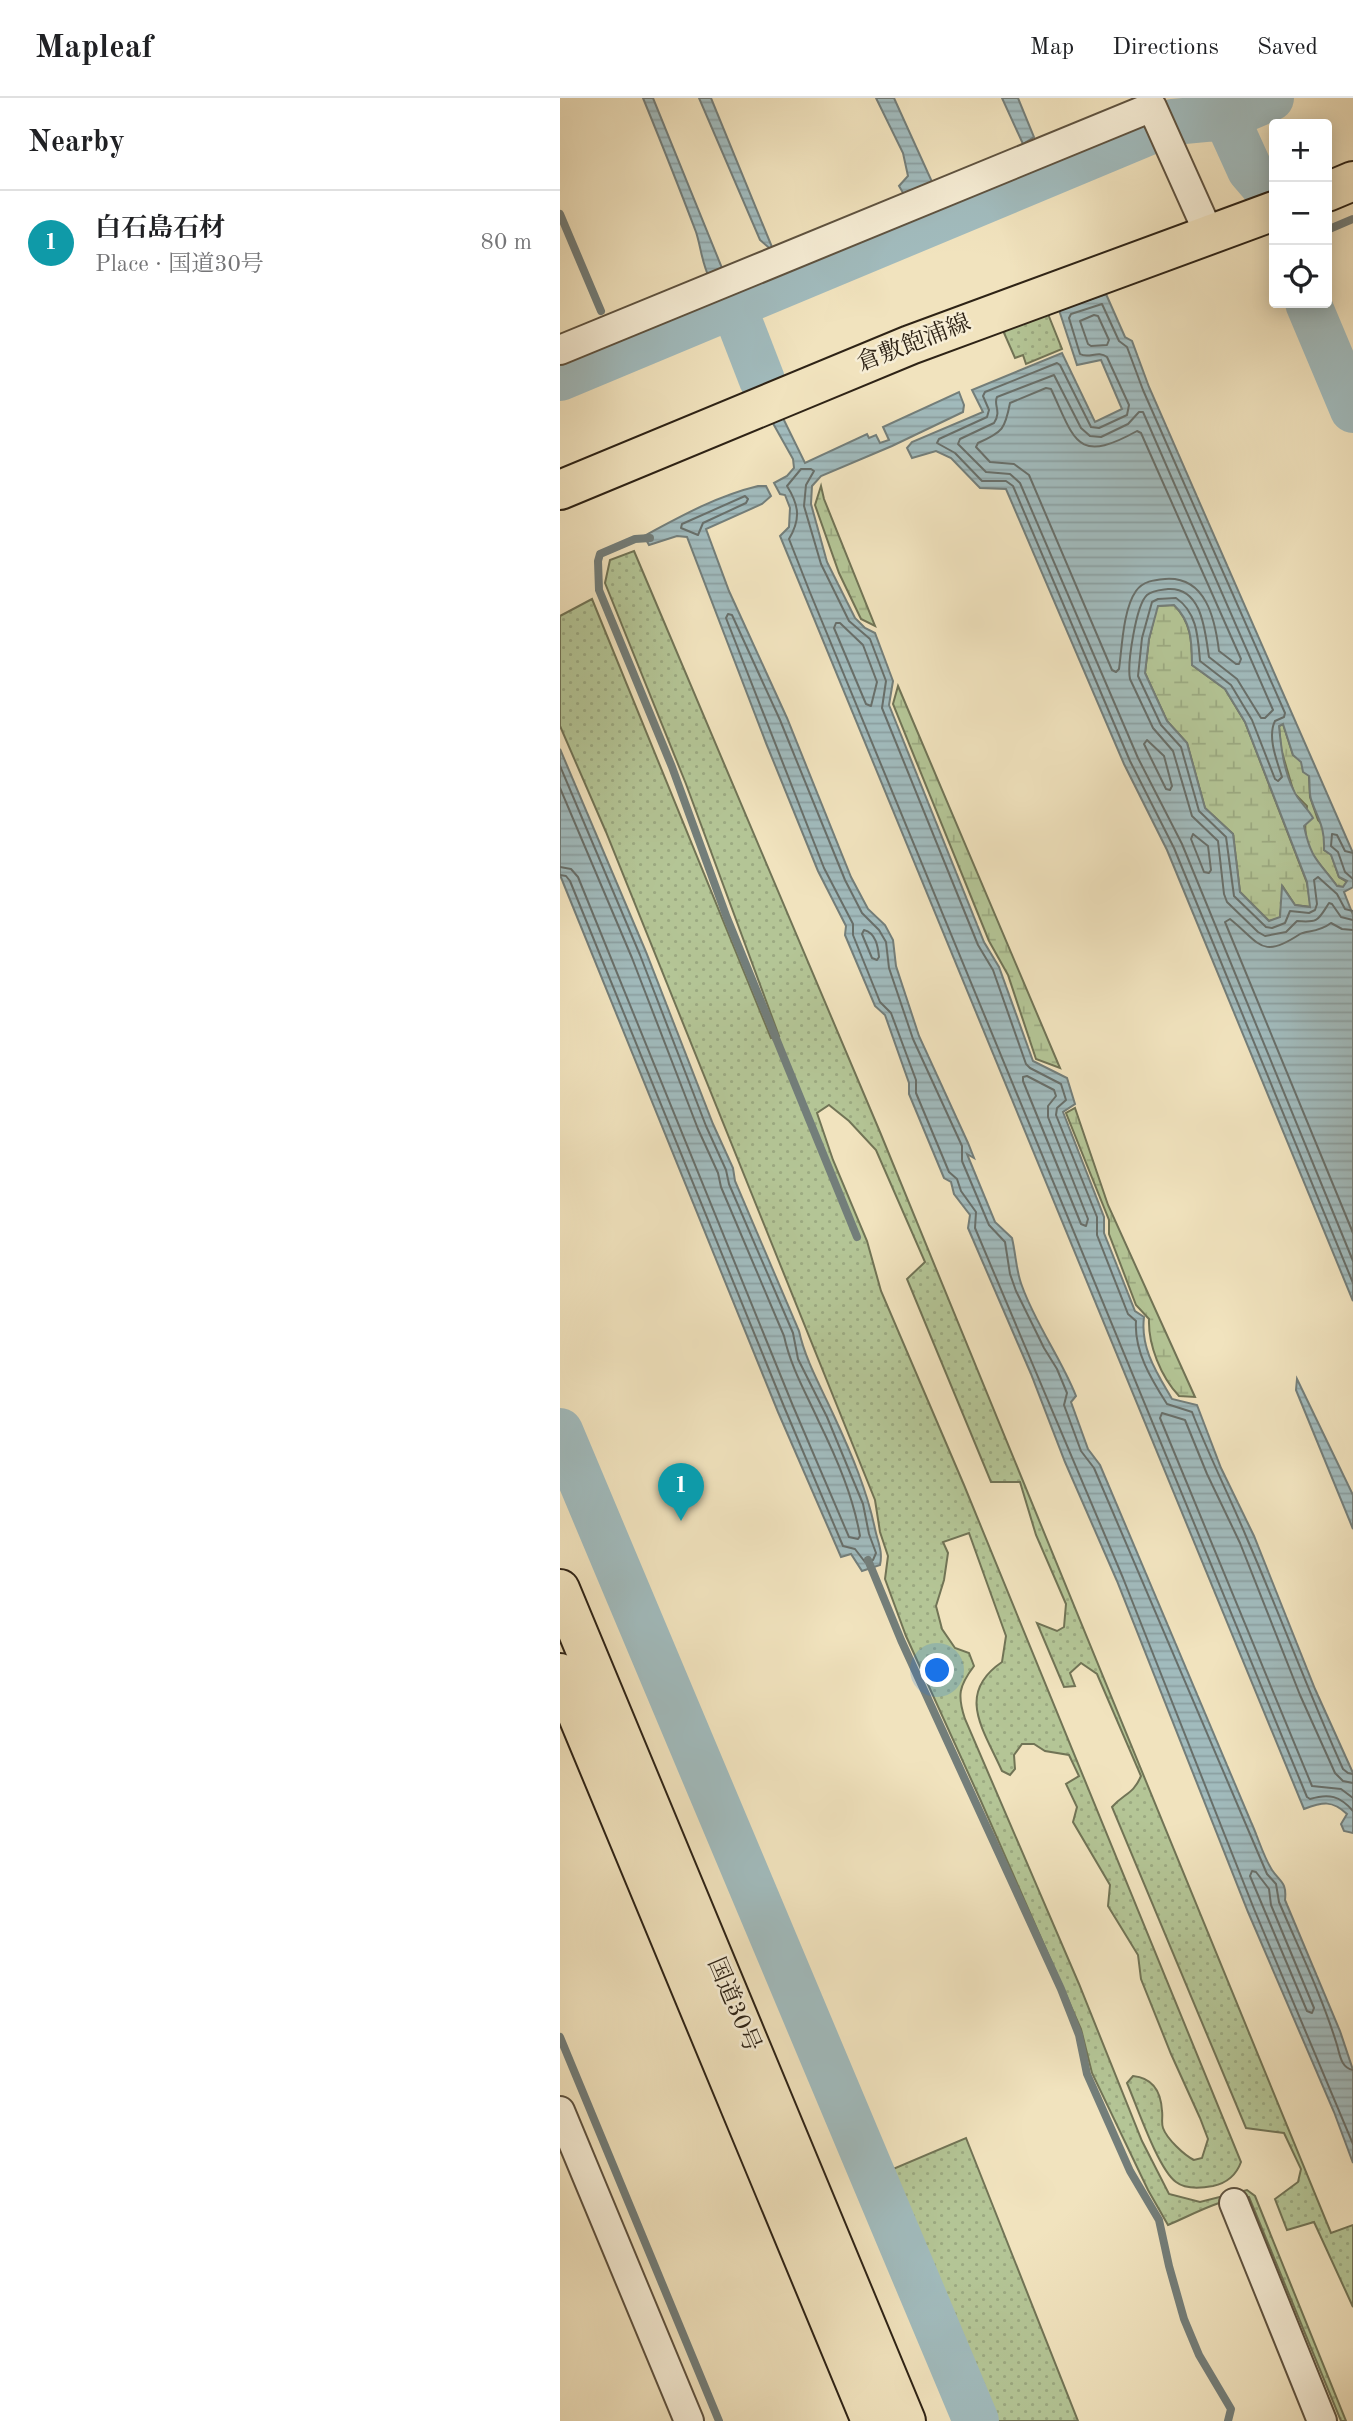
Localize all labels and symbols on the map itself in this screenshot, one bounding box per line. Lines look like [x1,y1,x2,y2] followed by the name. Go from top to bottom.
[853,308,974,377] street label: 倉敷飽浦線
[658,1463,704,1521] pin: 1
[920,1653,954,1687] your location
[702,1953,766,2056] street label: 国道30号

